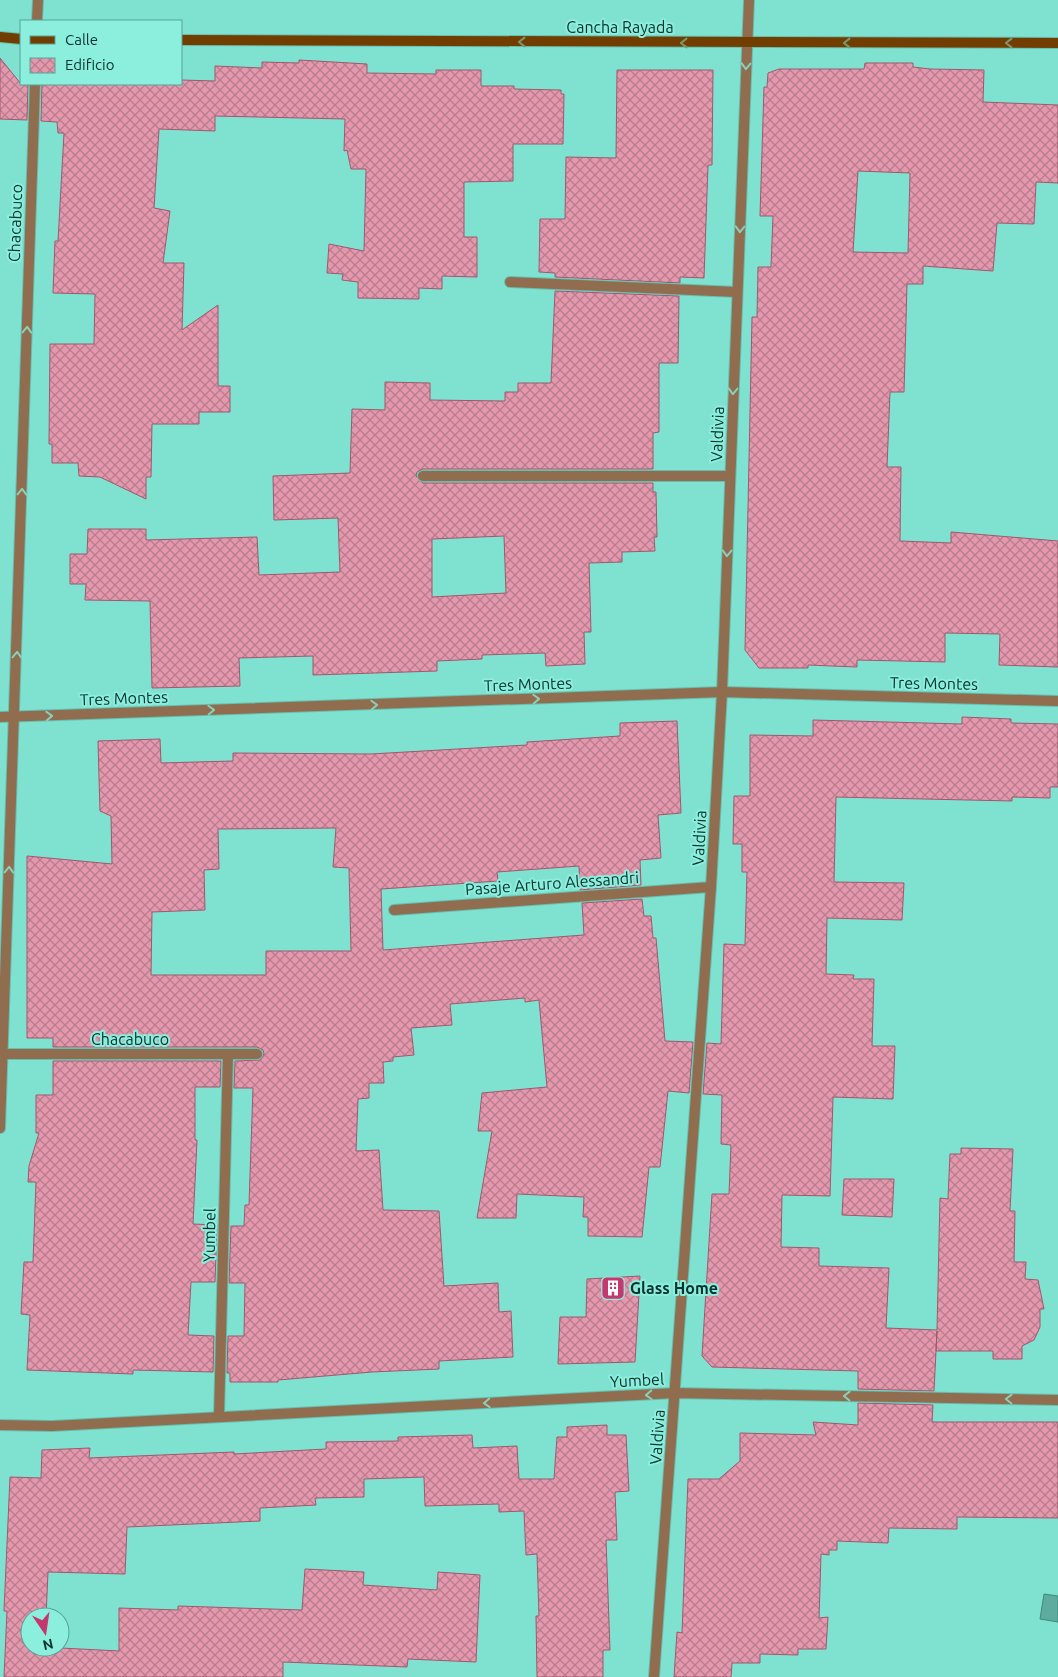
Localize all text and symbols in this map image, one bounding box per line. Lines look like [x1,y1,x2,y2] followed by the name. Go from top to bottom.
[566,18,674,36] street label: Cancha Rayada
[20,20,182,85] legend
[65,31,98,48] text: Calle
[518,37,526,47] one-way arrow
[680,38,688,48] one-way arrow
[843,38,850,48] one-way arrow
[1005,38,1013,48] one-way arrow
[65,56,114,73] text: Edificio
[741,62,751,70] one-way arrow
[5,184,25,262] street label: Chacabuco
[734,225,745,233] one-way arrow
[22,326,32,334] one-way arrow
[728,387,739,395] one-way arrow
[707,406,727,462] street label: Valdivia
[17,488,27,496] one-way arrow
[722,550,732,558] one-way arrow
[12,651,22,658] one-way arrow
[484,673,572,695] street label: Tres Montes
[890,673,978,693] street label: Tres Montes
[80,687,168,709] street label: Tres Montes
[532,694,540,704] one-way arrow
[370,699,378,710] one-way arrow
[207,705,215,716] one-way arrow
[45,711,53,721] one-way arrow
[689,810,709,866] street label: Valdivia
[4,865,15,873] one-way arrow
[465,868,639,898] street label: Pasaje Arturo Alessandri
[91,1030,169,1048] street label: Chacabuco
[200,1208,218,1262] street label: Yumbel
[600,1275,626,1301] building icon: Glass Home
[630,1279,718,1297] place label: Glass Home
[609,1370,665,1390] street label: Yumbel
[645,1389,653,1400] one-way arrow
[843,1391,850,1401] one-way arrow
[1005,1394,1013,1404] one-way arrow
[483,1398,491,1409] one-way arrow
[646,1409,668,1465] street label: Valdivia
[20,1607,70,1657] north arrow
[41,1636,55,1654] text: N

